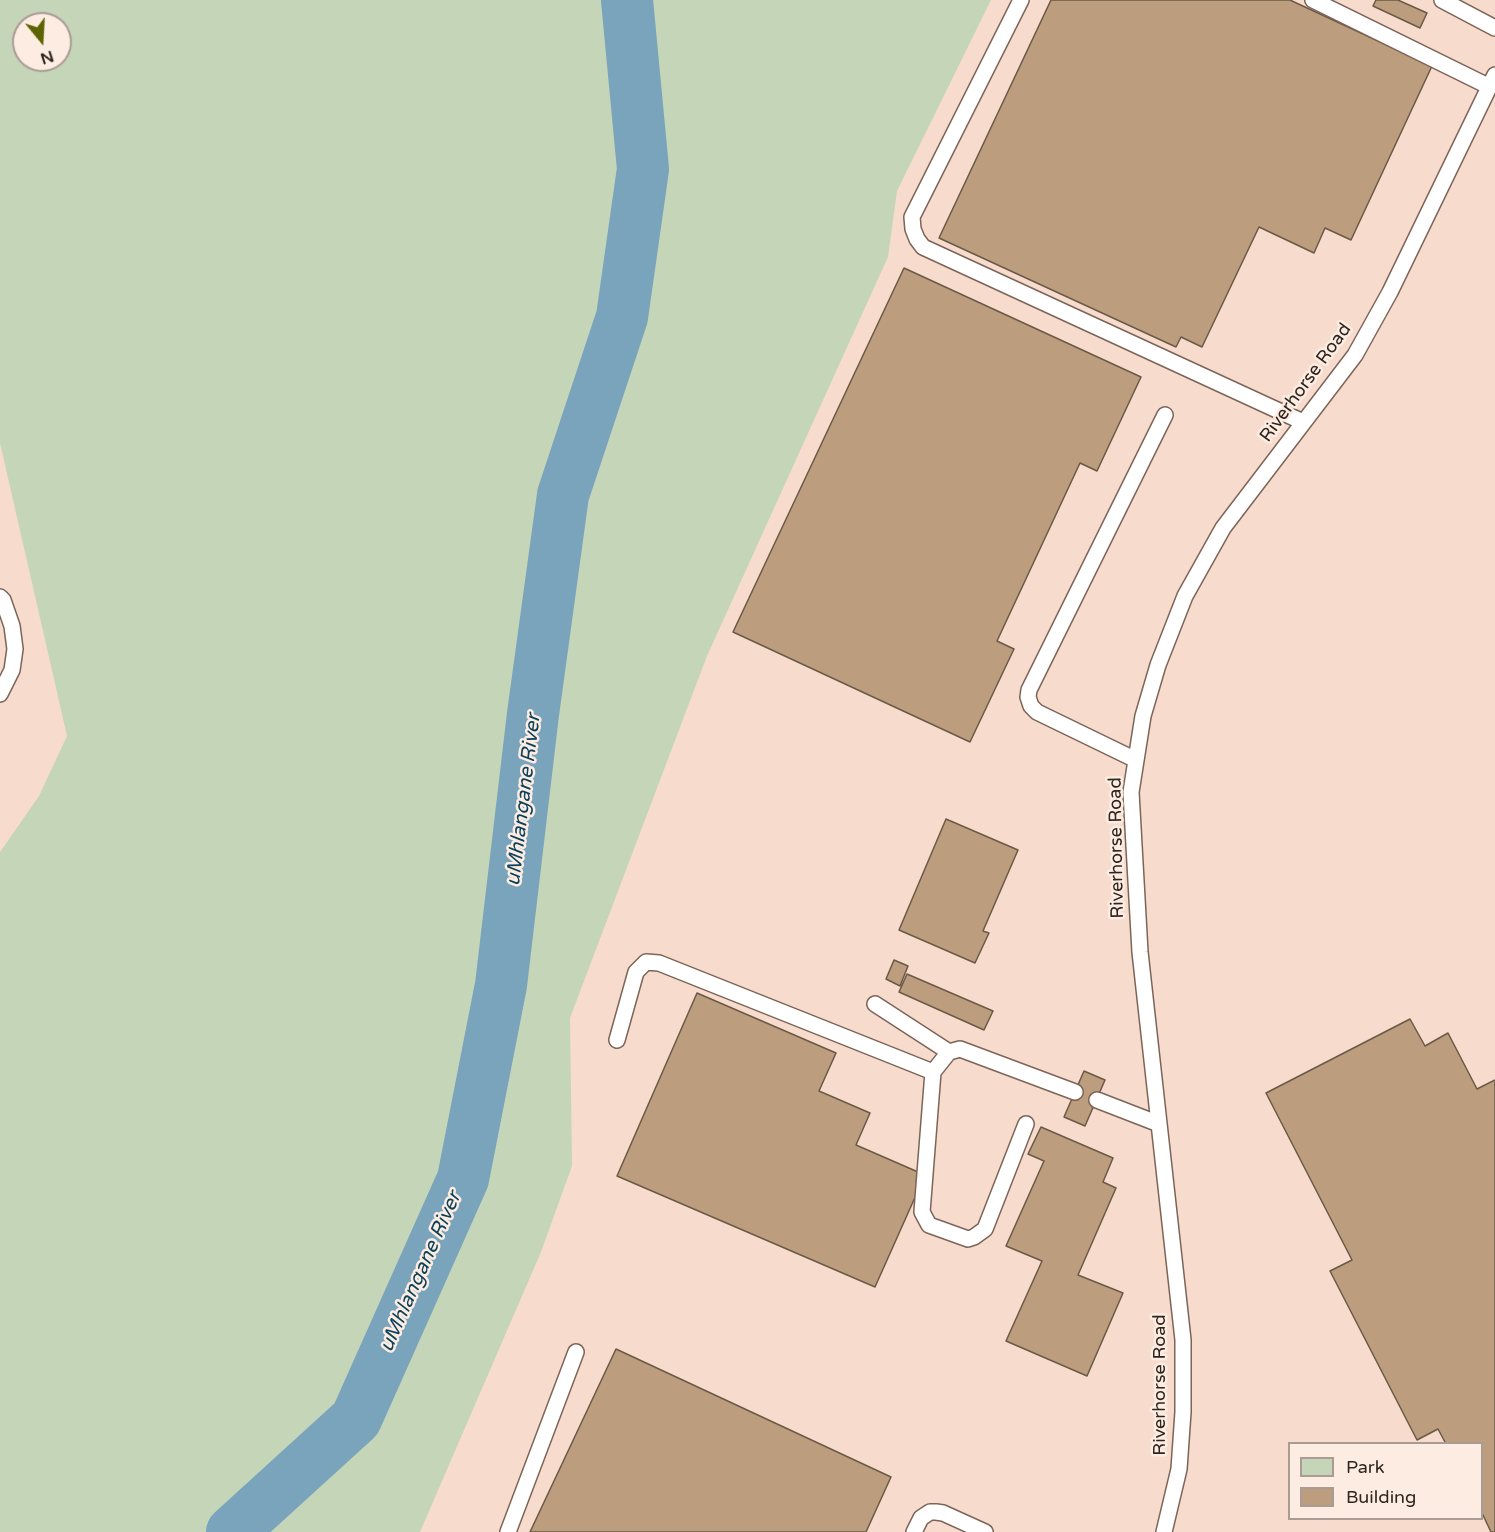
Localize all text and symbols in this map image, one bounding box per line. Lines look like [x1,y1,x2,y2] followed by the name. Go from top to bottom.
[12,12,72,72] north arrow
[38,46,56,69] text: N
[1256,319,1356,447] street label: Riverhorse Road
[502,713,546,887] water label: uMhlangane River
[1105,777,1129,919] street label: Riverhorse Road
[375,1188,467,1356] water label: uMhlangane River
[1149,1314,1171,1456] street label: Riverhorse Road
[1288,1442,1483,1520] legend
[1346,1456,1384,1478] text: Park
[1346,1486,1416,1508] text: Building

